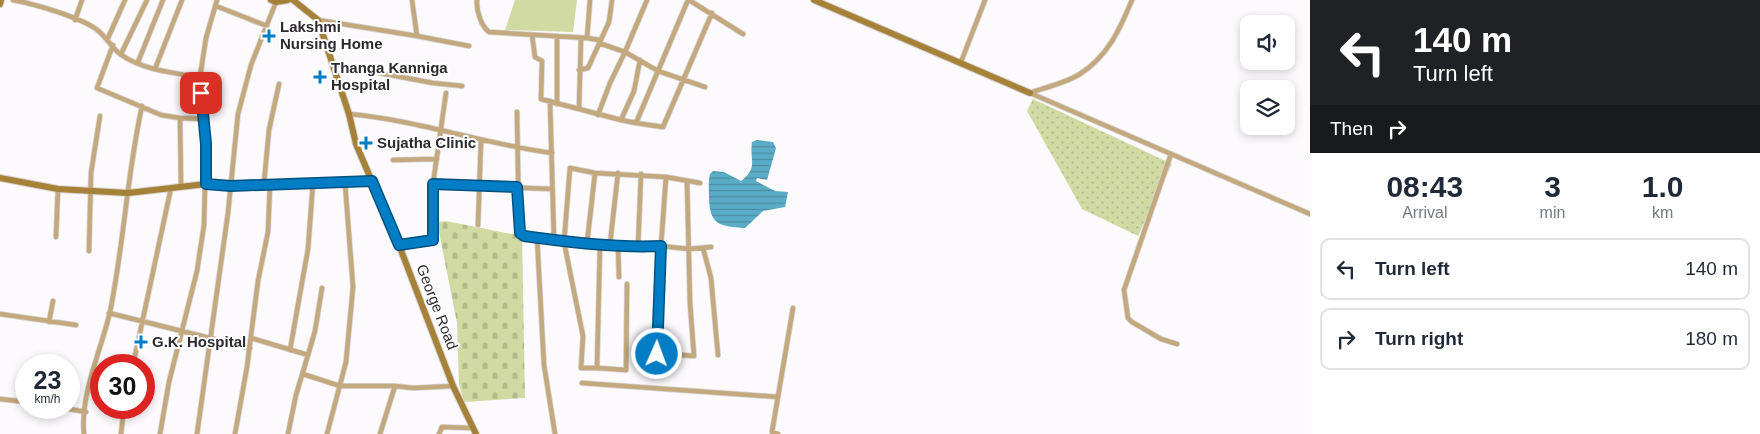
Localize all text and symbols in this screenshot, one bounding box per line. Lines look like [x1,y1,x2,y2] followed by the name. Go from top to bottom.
[1240,15,1295,135] map controls
[1240,15,1295,70] button: sound
[280,18,383,52] place label: Lakshmi Nursing Home
[1330,20,1395,85] icon: left
[1413,20,1512,59] text: 140 m
[262,29,276,43] marker: Lakshmi Nursing Home
[331,59,448,93] place label: Thanga Kanniga Hospital
[1413,61,1493,86] text: Turn left
[313,70,327,84] marker: Thanga Kanniga Hospital
[180,72,222,114] pin
[187,79,215,107] icon: arrive
[1240,80,1295,135] button: layers
[1383,115,1411,143] icon: right
[1330,118,1373,139] text: Then
[377,134,476,151] place label: Sujatha Clinic
[359,136,373,150] marker: Sujatha Clinic
[1386,170,1463,203] text: 08:43
[1544,170,1561,203] text: 3
[1642,170,1684,203] text: 1.0
[1402,204,1447,221] text: Arrival
[1540,204,1565,221] text: min
[1652,204,1673,221] text: km
[1332,255,1360,283] icon: left
[1375,258,1450,279] text: Turn left
[1685,258,1738,279] text: 140 m
[413,262,462,352] street label: George Road
[1332,325,1360,353] icon: right
[630,327,682,379] position arrow
[1375,328,1463,349] text: Turn right
[1685,328,1738,349] text: 180 m
[152,333,246,350] place label: G.K. Hospital
[134,335,148,349] marker: G.K. Hospital
[90,354,155,419] speed limit sign: 30
[34,366,61,394] text: 23
[34,392,61,406] text: km/h

